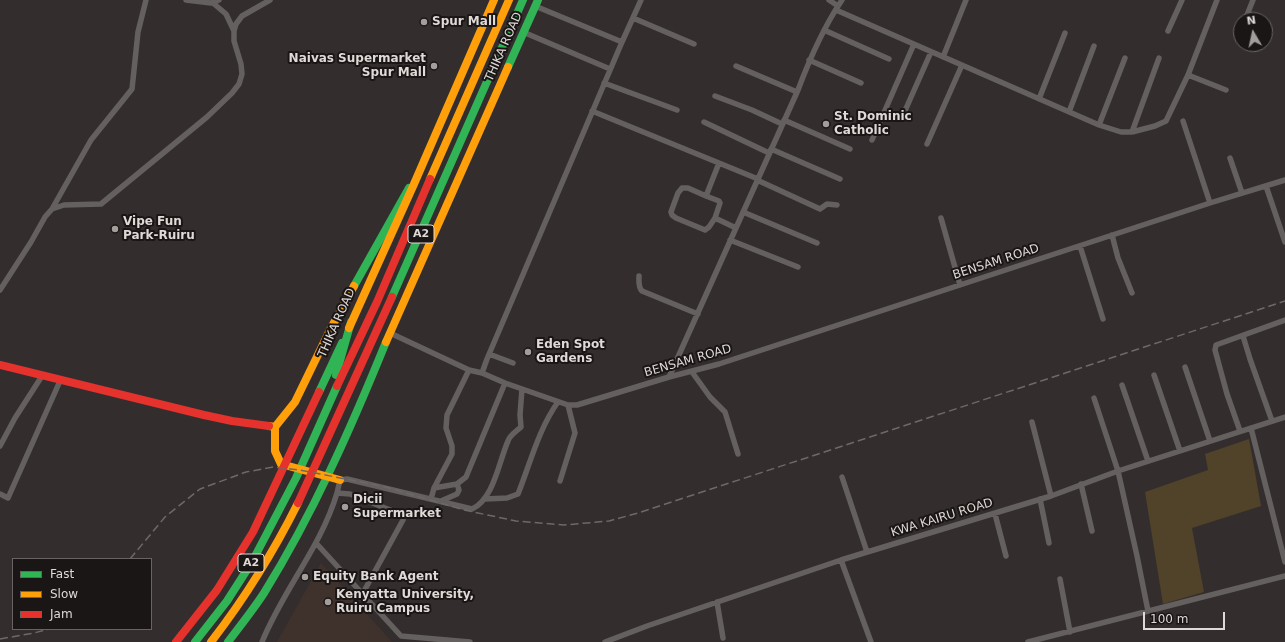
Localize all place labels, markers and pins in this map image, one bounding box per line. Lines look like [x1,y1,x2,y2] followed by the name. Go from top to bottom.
[432,15,496,29] place label: Spur Mall
[419,17,429,27] marker: Spur Mall
[289,52,426,80] place label: Naivas Supermarket Spur Mall
[429,61,439,71] marker: Naivas Supermarket Spur Mall
[834,110,912,138] place label: St. Dominic Catholic
[821,119,831,129] marker: St. Dominic Catholic
[123,215,195,243] place label: Vipe Fun Park-Ruiru
[110,224,120,234] marker: Vipe Fun Park-Ruiru
[536,338,605,366] place label: Eden Spot Gardens
[523,347,533,357] marker: Eden Spot Gardens
[353,493,441,521] place label: Dicii Supermarket
[340,502,350,512] marker: Dicii Supermarket
[313,570,438,584] place label: Equity Bank Agent
[300,572,310,582] marker: Equity Bank Agent
[336,588,474,616] place label: Kenyatta University, Ruiru Campus
[323,597,333,607] marker: Kenyatta University, Ruiru Campus

